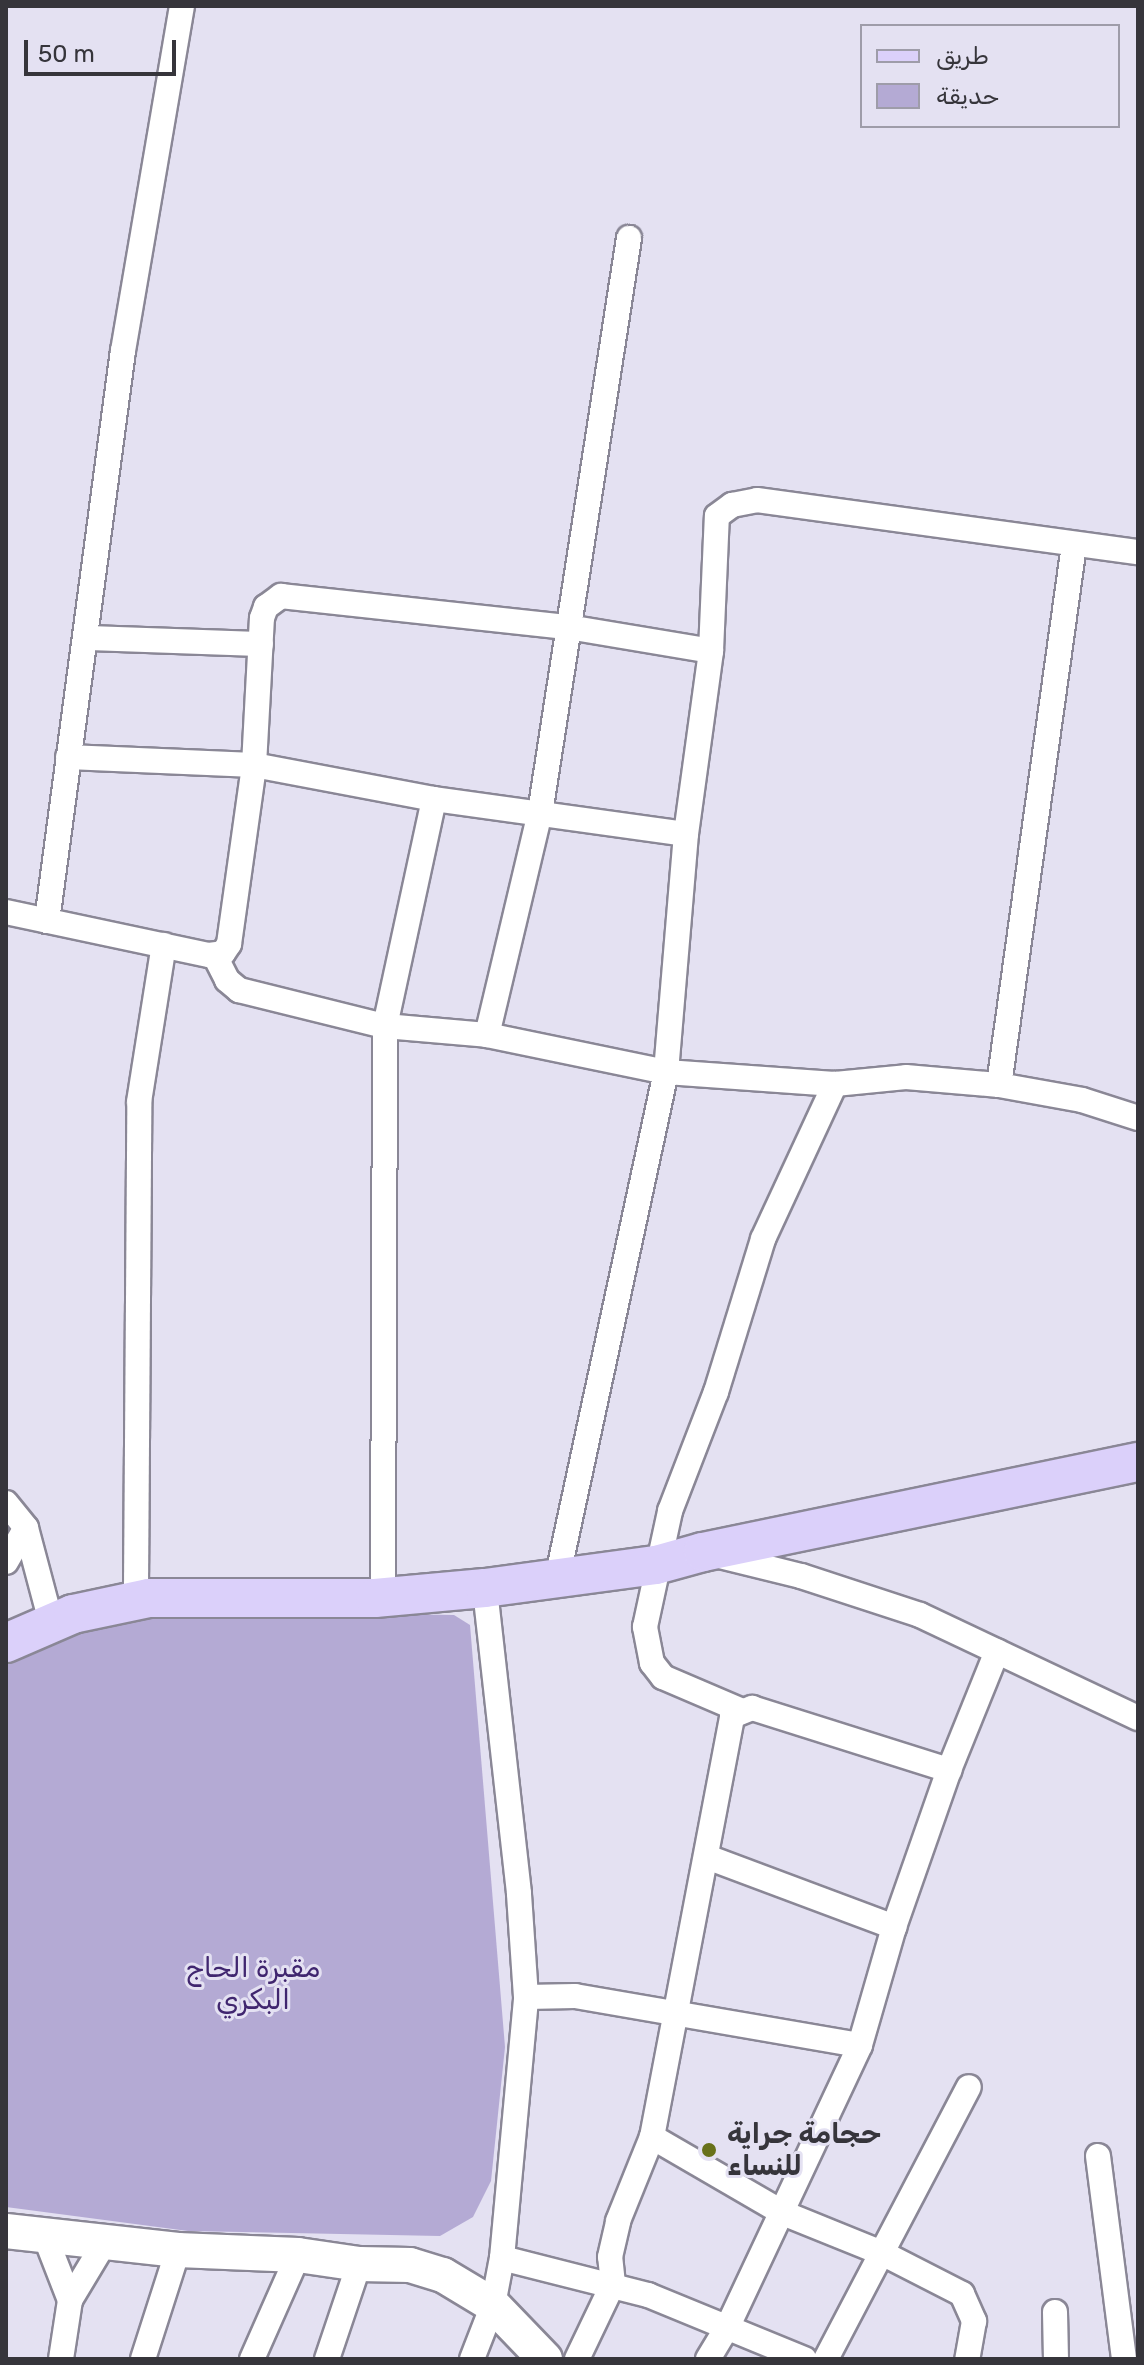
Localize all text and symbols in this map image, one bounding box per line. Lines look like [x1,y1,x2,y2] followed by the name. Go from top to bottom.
[28,24,180,74] scale bar
[860,24,1120,128] legend
[38,40,95,68] text: 50 m
[936,42,989,70] text: طريق
[936,82,999,110] text: حديقة
[186,1951,320,2017] park label: مقبرة الحاج البكري
[727,2117,881,2183] place label: حجامة جراية للنساء
[698,2139,720,2161] marker: حجامة جراية للنساء

